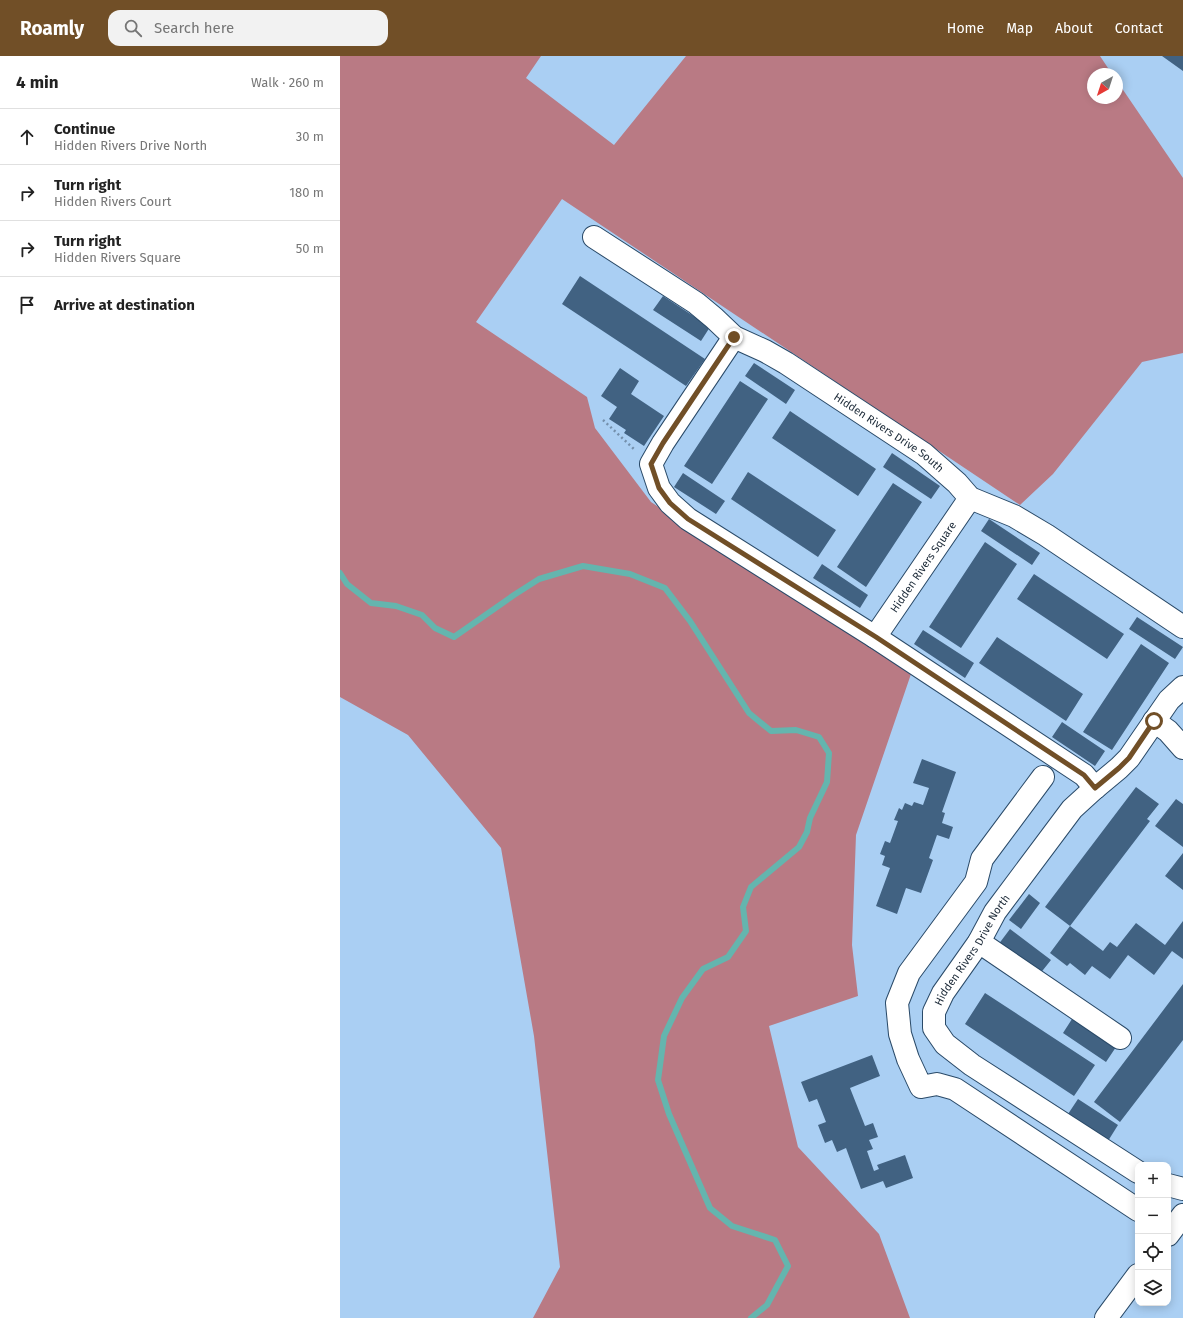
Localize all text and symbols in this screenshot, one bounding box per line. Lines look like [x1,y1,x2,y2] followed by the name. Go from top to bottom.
[108,10,388,46] search box
[20,17,84,40] text: Roamly
[122,17,144,39] icon: search
[154,19,234,37] text: Search here
[947,20,984,37] text: Home
[1006,20,1033,37] text: Map
[1055,20,1093,37] text: About
[1115,20,1163,37] text: Contact
[1087,68,1123,104] north arrow
[16,72,59,93] text: 4 min
[251,75,324,90] text: Walk · 260 m
[54,120,115,138] text: Continue
[16,126,38,148] icon: ahead
[296,129,324,144] text: 30 m
[54,138,207,153] text: Hidden Rivers Drive North
[54,176,121,194] text: Turn right
[16,182,38,204] icon: right
[289,185,324,200] text: 180 m
[54,194,171,209] text: Hidden Rivers Court
[54,232,121,250] text: Turn right
[16,238,38,260] icon: right
[296,241,324,256] text: 50 m
[54,250,181,265] text: Hidden Rivers Square
[16,294,38,316] icon: arrive
[54,296,195,314] text: Arrive at destination
[725,328,743,346] route end
[832,390,946,475] street label: Hidden Rivers Drive South
[887,519,959,615] street label: Hidden Rivers Square
[1145,712,1163,730] route start
[932,892,1012,1008] street label: Hidden Rivers Drive North
[1135,1162,1171,1306] map controls
[1135,1162,1171,1198] button: +
[1135,1198,1171,1234] button: −
[1135,1234,1171,1270] button: locate
[1135,1270,1171,1306] button: layers

